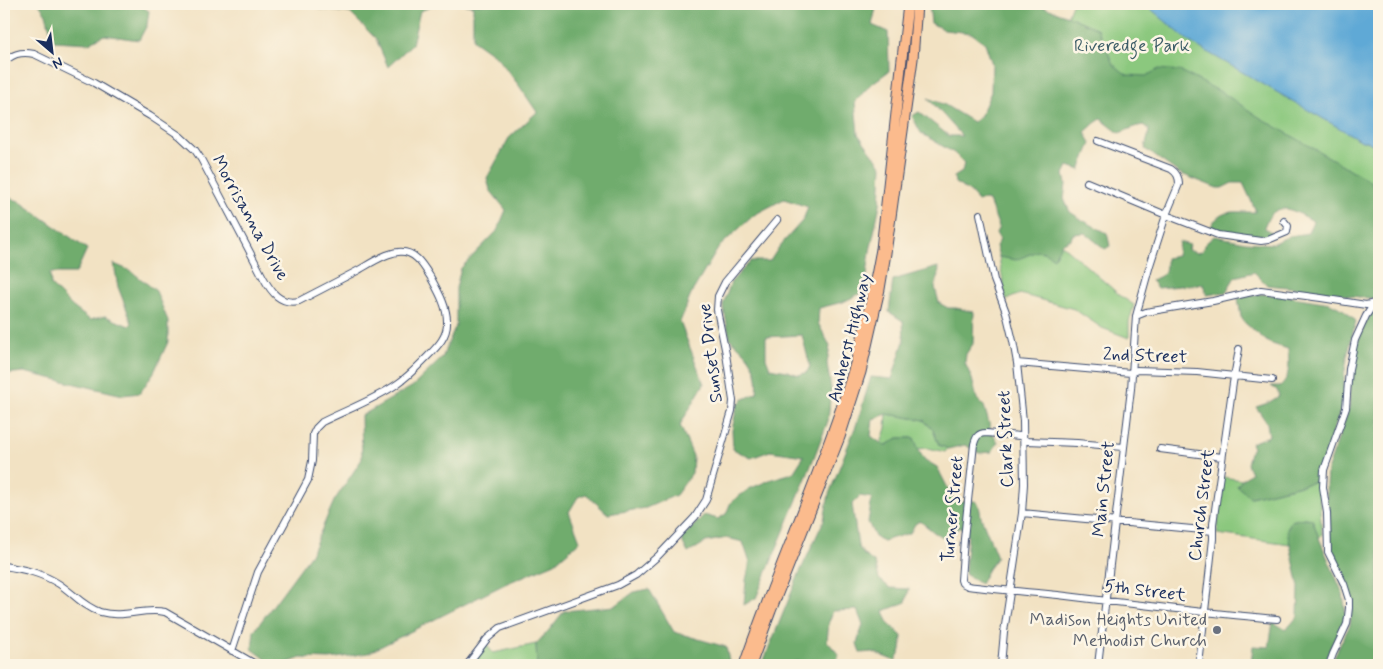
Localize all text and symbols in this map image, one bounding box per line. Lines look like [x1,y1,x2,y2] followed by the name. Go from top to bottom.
[28,28,78,78] north arrow
[1074,34,1190,60] park label: Riveredge Park
[49,52,66,73] text: N
[206,151,294,285] street label: Morrisanna Drive
[822,271,880,405] street label: Amherst Highway
[693,302,729,404] street label: Sunset Drive
[1102,343,1188,369] street label: 2nd Street
[992,390,1020,488] street label: Clark Street
[1087,440,1121,538] street label: Main Street
[1183,447,1221,563] street label: Church Street
[936,455,970,563] street label: Turner Street
[1103,574,1188,608] street label: 5th Street
[1030,608,1207,653] place label: Madison Heights United Methodist Church
[1211,624,1223,636] marker: Madison Heights United Methodist Church

